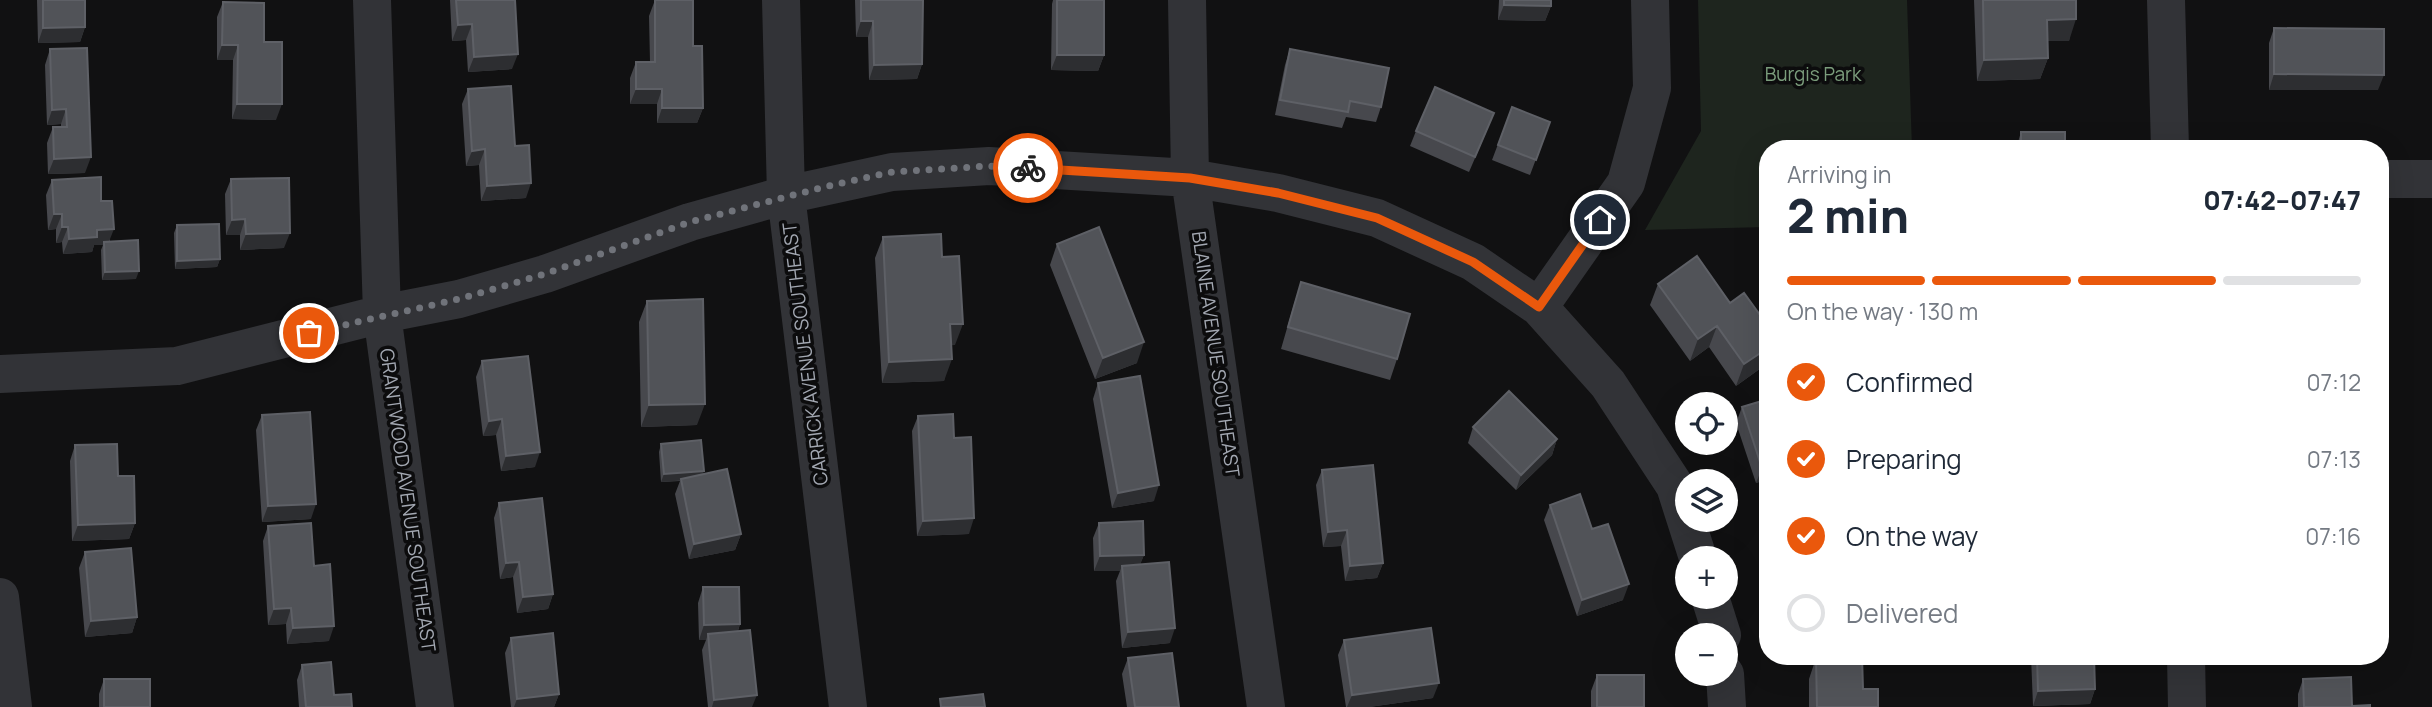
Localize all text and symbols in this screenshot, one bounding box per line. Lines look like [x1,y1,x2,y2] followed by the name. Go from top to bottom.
[1765,61,1862,87] park label: Burgis Park
[993,133,1063,203] courier
[1009,149,1047,187] icon: bike
[1787,158,1892,190] text: Arriving in
[2203,182,2361,218] text: 07:42–07:47
[1787,184,1909,247] text: 2 min
[1570,190,1630,250] pin
[1581,201,1619,239] icon: home
[776,220,834,487] street label: CARRICK AVENUE SOUTHEAST
[1186,229,1246,479] street label: BLAINE AVENUE SOUTHEAST
[1787,295,1978,327] text: On the way · 130 m
[279,303,339,363] pin
[290,314,328,352] icon: bag
[374,347,442,654] street label: GRANTWOOD AVENUE SOUTHEAST
[1787,363,1825,401] icon: check
[1846,364,1973,400] text: Confirmed
[2306,366,2361,398] text: 07:12
[1675,392,1738,686] map controls
[1675,392,1738,455] button: locate
[1787,440,1825,478] icon: check
[1846,441,1962,477] text: Preparing
[2307,443,2361,475] text: 07:13
[1675,469,1738,532] button: layers
[1787,517,1825,555] icon: check
[1846,518,1978,554] text: On the way
[2305,520,2361,552] text: 07:16
[1675,546,1738,609] button: +
[1846,595,1958,631] text: Delivered
[1675,623,1738,686] button: −

